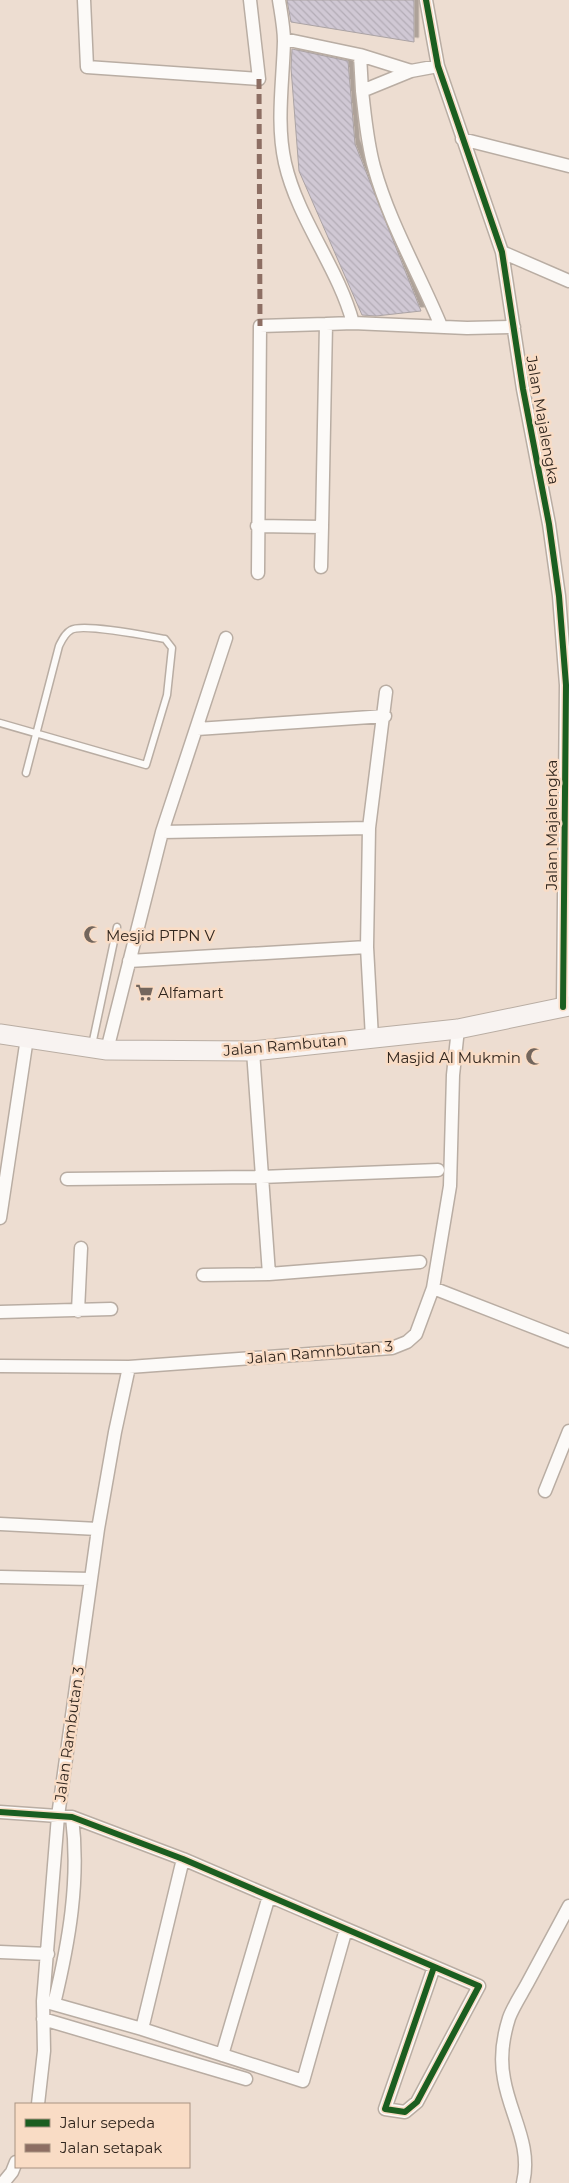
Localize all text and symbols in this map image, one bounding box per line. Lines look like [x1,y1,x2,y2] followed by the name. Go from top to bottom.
[522,353,564,486] street label: Jalan Majalengka
[542,760,561,891] street label: Jalan Majalengka
[82,925,102,945] mosque icon: Mesjid PTPN V
[106,926,215,945] place label: Mesjid PTPN V
[134,982,154,1002] supermarket icon: Alfamart
[158,983,224,1002] place label: Alfamart
[221,1030,348,1060] street label: Jalan Rambutan
[525,1047,545,1067] mosque icon: Masjid Al Mukmin
[386,1048,521,1067] place label: Masjid Al Mukmin
[245,1336,394,1368] street label: Jalan Ramnbutan 3
[50,1665,88,1804] street label: Jalan Rambutan 3
[15,2103,190,2168] legend
[59,2113,155,2132] text: Jalur sepeda
[59,2138,162,2157] text: Jalan setapak

